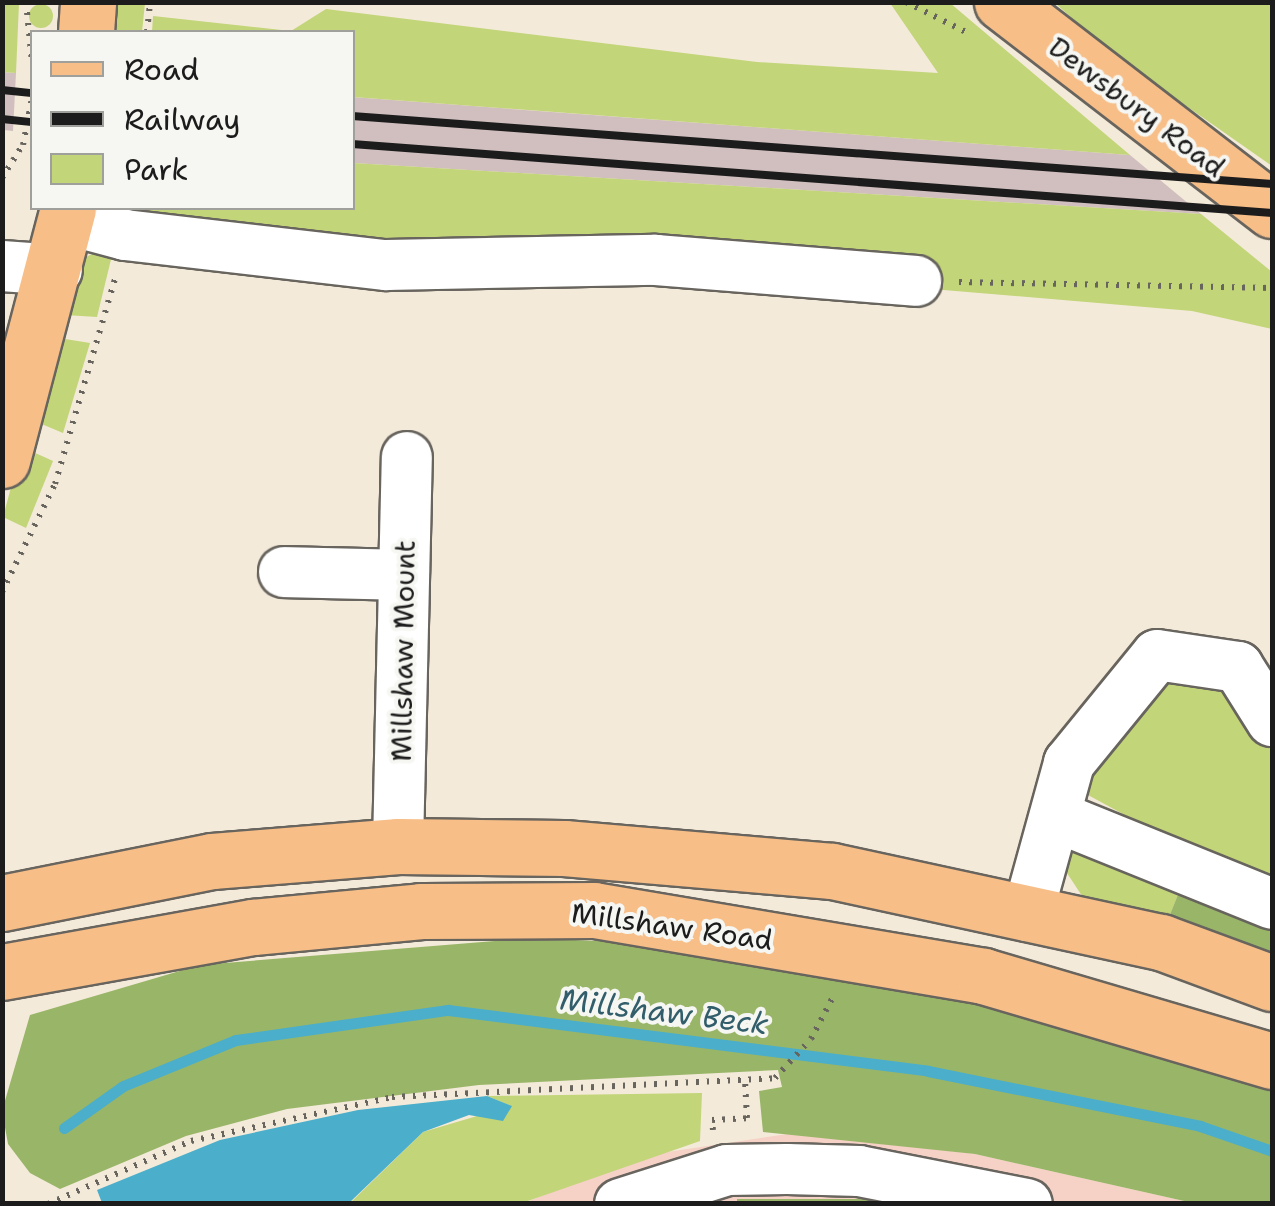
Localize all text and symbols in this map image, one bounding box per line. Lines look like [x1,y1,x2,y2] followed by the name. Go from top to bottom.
[30,30,355,210] legend
[1042,30,1232,184] street label: Dewsbury Road
[124,49,199,90] text: Road
[124,99,240,140] text: Railway
[124,149,188,190] text: Park
[384,540,422,762] street label: Millshaw Mount
[569,895,775,957] street label: Millshaw Road
[558,981,770,1043] water label: Millshaw Beck

